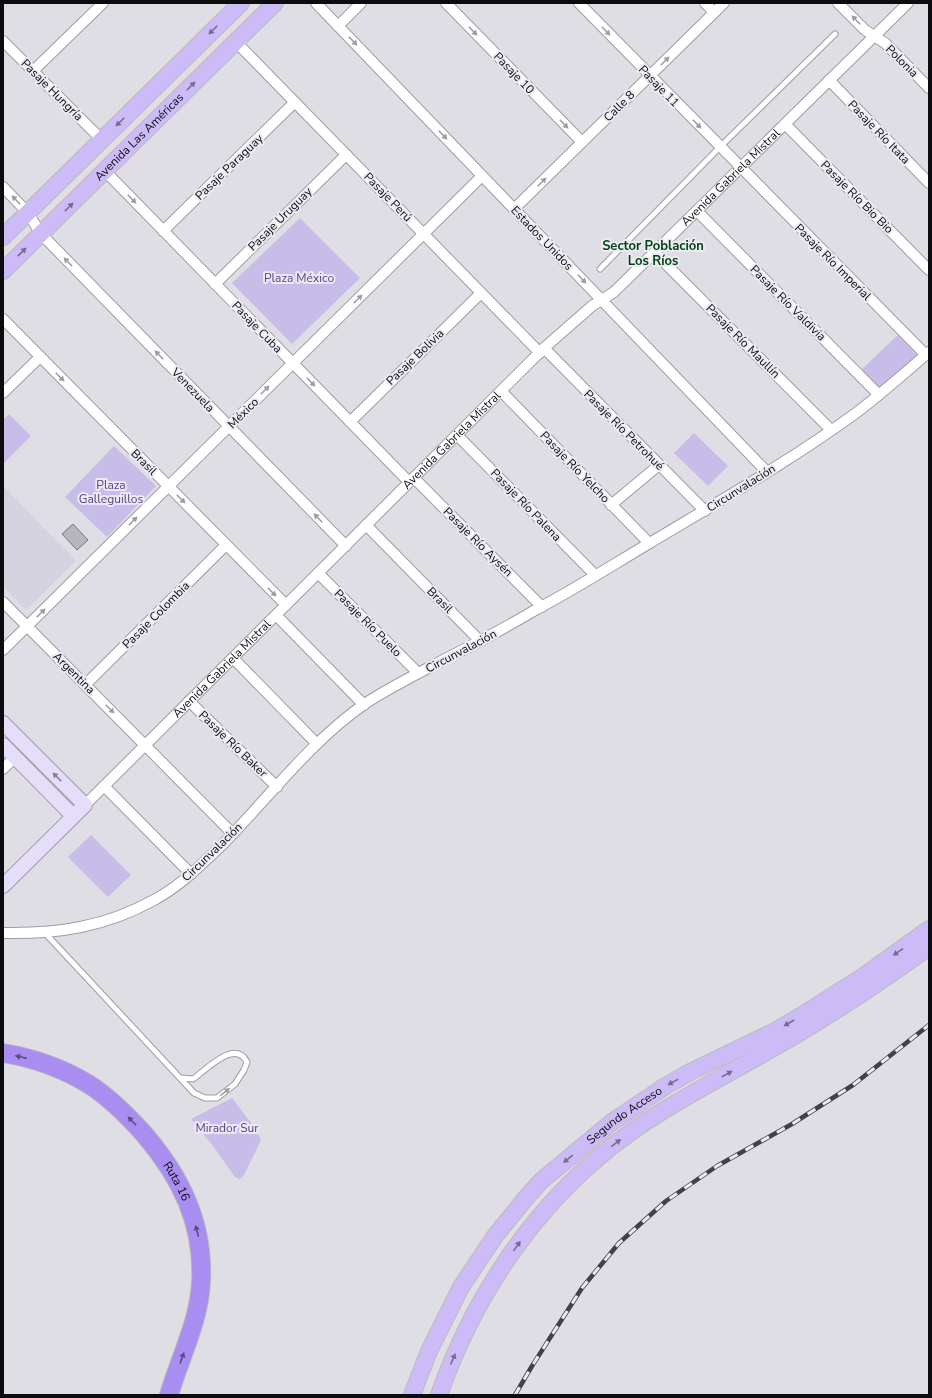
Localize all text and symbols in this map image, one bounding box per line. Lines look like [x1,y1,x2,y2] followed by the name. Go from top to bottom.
[851,15,860,25] one-way arrow
[208,25,218,35] one-way arrow
[468,26,478,36] one-way arrow
[601,26,611,36] one-way arrow
[348,36,358,46] one-way arrow
[882,41,922,81] street label: Polonia
[490,49,538,97] street label: Pasaje 10
[18,56,86,124] street label: Pasaje Hungría
[660,56,670,66] one-way arrow
[635,62,683,110] street label: Pasaje 11
[186,81,196,91] one-way arrow
[600,87,638,125] street label: Calle 8
[91,89,187,184] street label: Avenida Las Américas
[844,97,914,167] street label: Pasaje Río Itata
[115,117,125,127] one-way arrow
[559,119,569,129] one-way arrow
[692,119,702,129] one-way arrow
[678,125,784,230] street label: Avenida Gabriela Mistral
[192,130,267,204] street label: Pasaje Paraguay
[438,130,448,140] one-way arrow
[817,157,897,237] street label: Pasaje Río Bio Bio
[360,169,416,225] street label: Pasaje Perú
[537,177,547,187] one-way arrow
[245,183,316,254] street label: Pasaje Uruguay
[11,194,20,205] one-way arrow
[127,194,137,204] one-way arrow
[64,202,74,212] one-way arrow
[507,202,577,274] street label: Estados Unidos
[791,220,875,304] street label: Pasaje Río Imperial
[602,237,704,270] district label: Sector Población Los Ríos
[17,248,27,257] one-way arrow
[63,257,73,267] one-way arrow
[747,262,829,344] street label: Pasaje Río Valdivia
[264,270,334,286] park label: Plaza México
[577,274,586,284] one-way arrow
[353,294,363,304] one-way arrow
[228,298,286,356] street label: Pasaje Cuba
[702,300,784,382] street label: Pasaje Río Maullín
[383,325,447,389] street label: Pasaje Bolivia
[154,350,164,360] one-way arrow
[167,364,218,416] street label: Venezuela
[55,372,65,382] one-way arrow
[306,377,316,387] one-way arrow
[260,386,270,395] one-way arrow
[580,386,668,474] street label: Pasaje Río Petrohué
[399,387,504,493] street label: Avenida Gabriela Mistral
[224,394,262,432] street label: México
[537,428,614,507] street label: Pasaje Río Yelcho
[127,445,161,479] street label: Brasil
[704,460,778,516] street label: Circunvalación
[487,465,565,545] street label: Pasaje Río Palena
[79,477,143,507] park label: Plaza Galleguillos
[176,494,186,504] one-way arrow
[440,504,516,580] street label: Pasaje Río Aysén
[313,513,323,523] one-way arrow
[128,516,138,526] one-way arrow
[119,578,193,652] street label: Pasaje Colombia
[423,583,457,617] street label: Brasil
[331,586,406,661] street label: Pasaje Río Puelo
[267,587,277,597] one-way arrow
[36,608,46,618] one-way arrow
[169,616,275,721] street label: Avenida Gabriela Mistral
[423,626,499,676] street label: Circunvalación
[49,648,99,698] street label: Argentina
[105,704,115,714] one-way arrow
[195,707,271,781] street label: Pasaje Río Baker
[52,773,62,782] one-way arrow
[178,819,246,885] street label: Circunvalación
[892,948,903,957] one-way arrow
[783,1020,794,1027] one-way arrow
[15,1053,27,1059] one-way arrow
[721,1071,733,1077] one-way arrow
[667,1079,679,1086] one-way arrow
[583,1082,665,1148] street label: Segundo Acceso
[220,1088,231,1096] one-way arrow
[127,1116,137,1126] one-way arrow
[195,1120,259,1136] park label: Mirador Sur
[611,1138,622,1147] one-way arrow
[563,1154,573,1163] one-way arrow
[159,1158,194,1204] street label: Ruta 16
[193,1225,199,1238] one-way arrow
[513,1240,521,1251] one-way arrow
[179,1352,185,1364] one-way arrow
[450,1353,456,1364] one-way arrow

